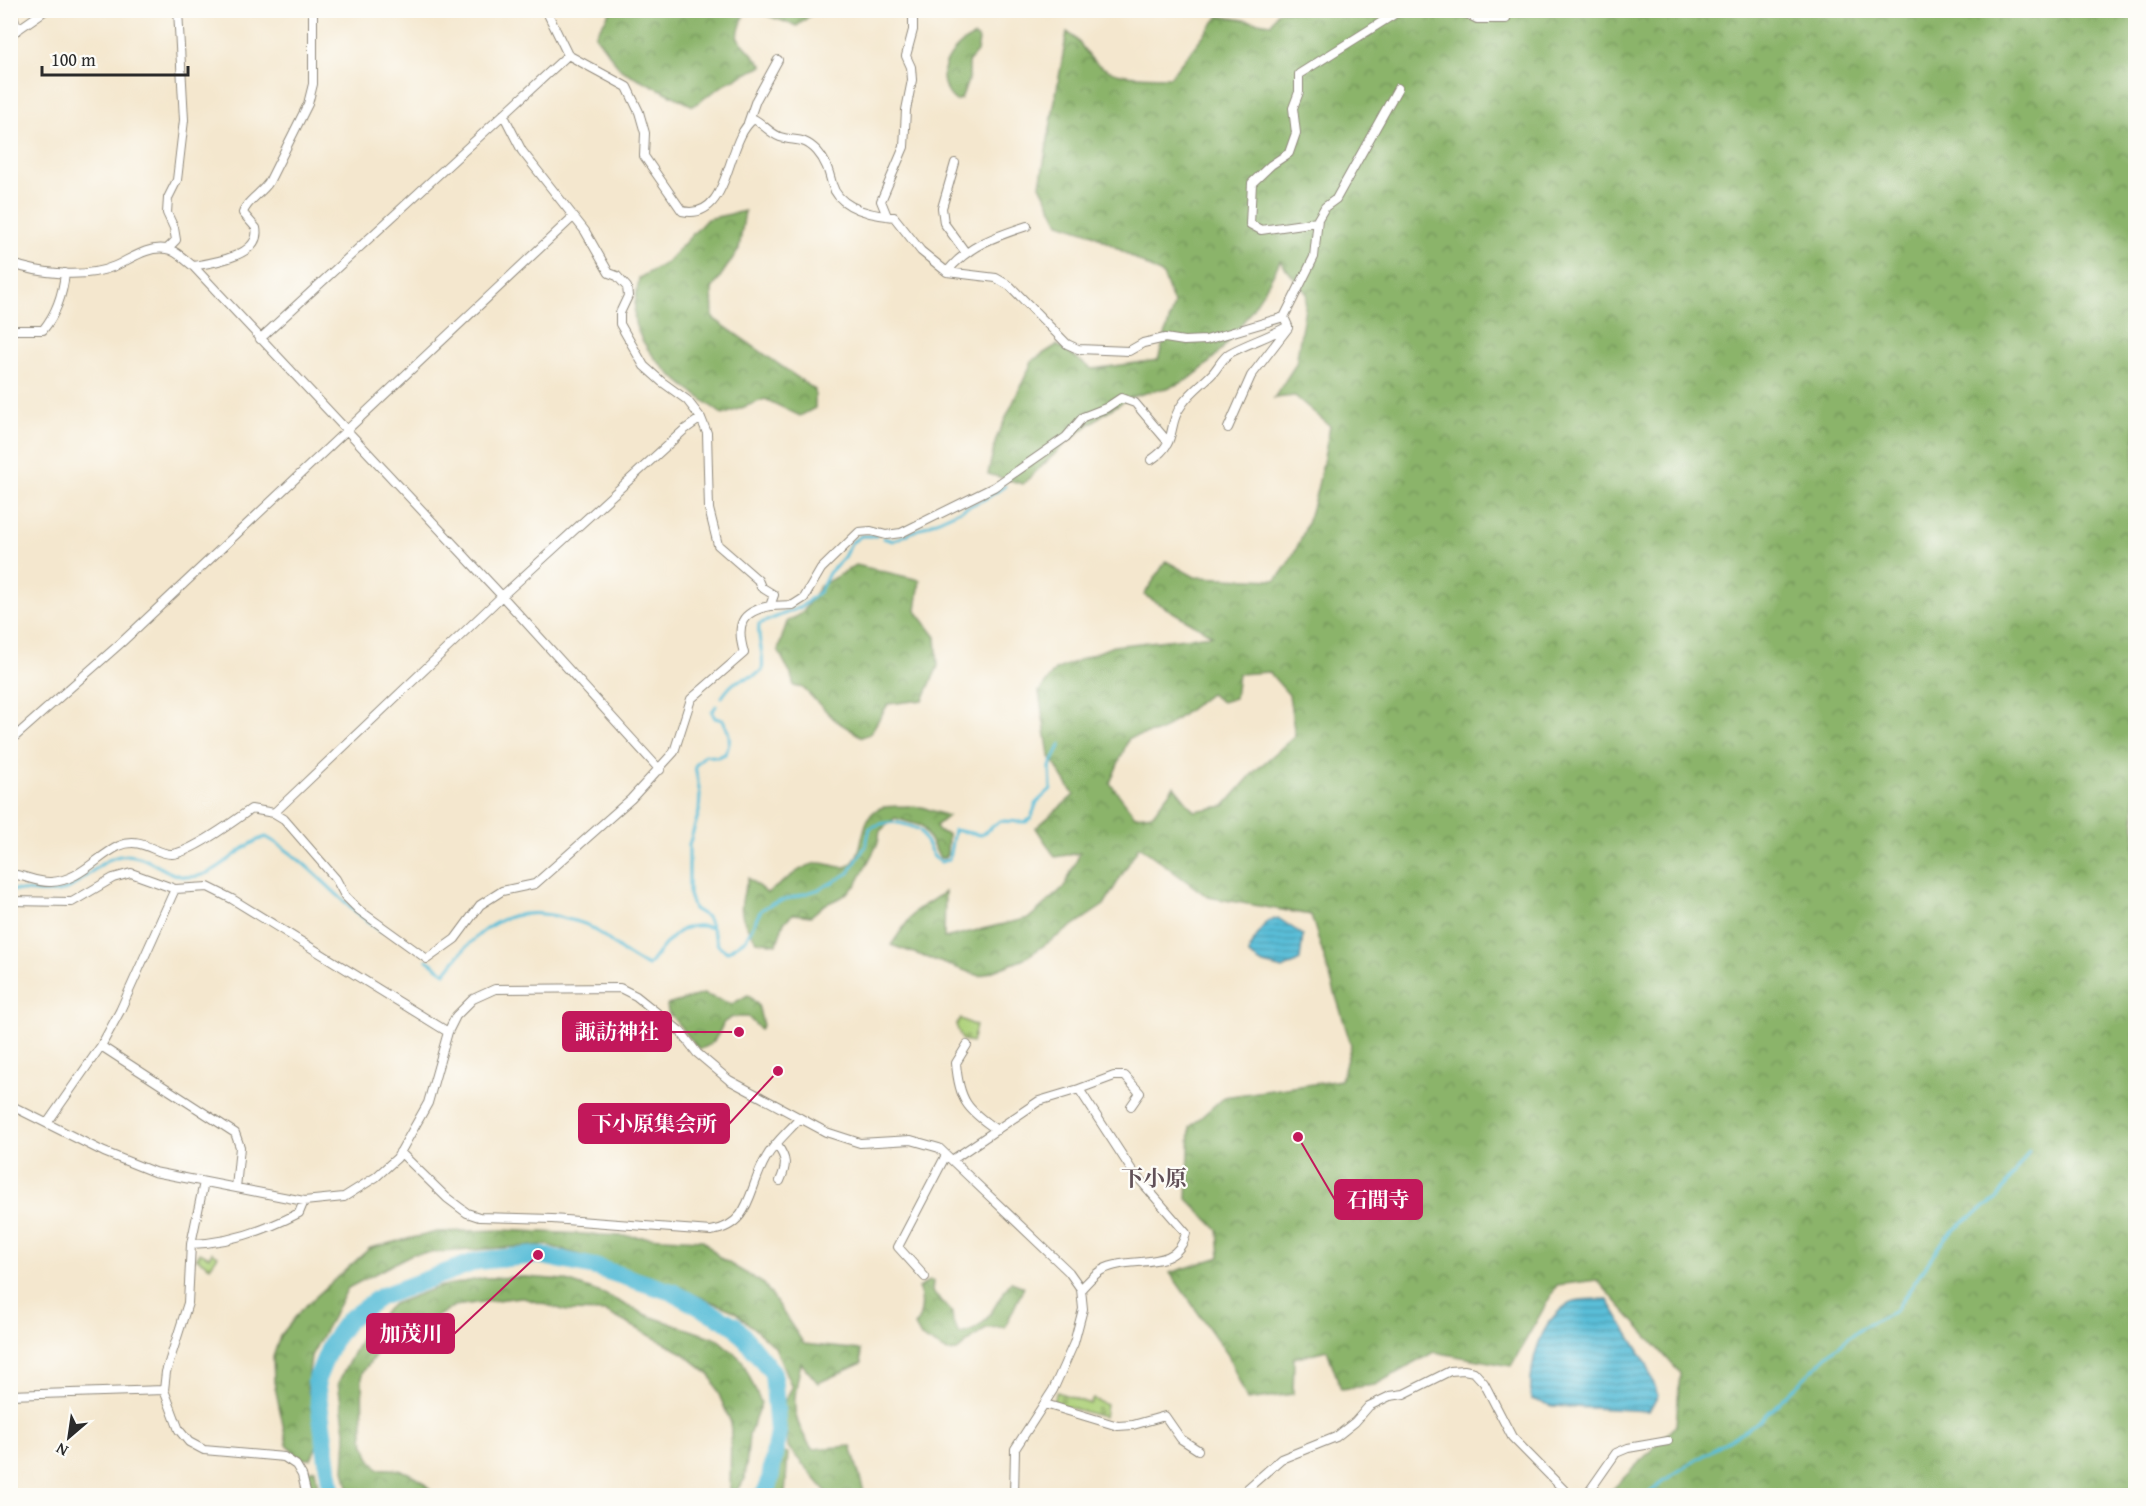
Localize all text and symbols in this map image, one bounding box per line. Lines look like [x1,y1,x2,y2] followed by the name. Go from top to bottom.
[42,39,188,77] scale bar
[51,46,96,73] text: 100 m
[563,1012,671,1051] callout: 諏訪神社
[575,1016,659,1047] text: 諏訪神社
[579,1104,729,1143] callout: 下小原集会所
[591,1108,717,1139] text: 下小原集会所
[1121,1162,1187,1194] district label: 下小原
[1335,1180,1422,1219] callout: 石間寺
[1347,1184,1410,1215] text: 石間寺
[367,1314,454,1353] callout: 加茂川
[380,1318,443,1349] text: 加茂川
[39,1407,99,1467] north arrow
[51,1437,72,1463] text: N

